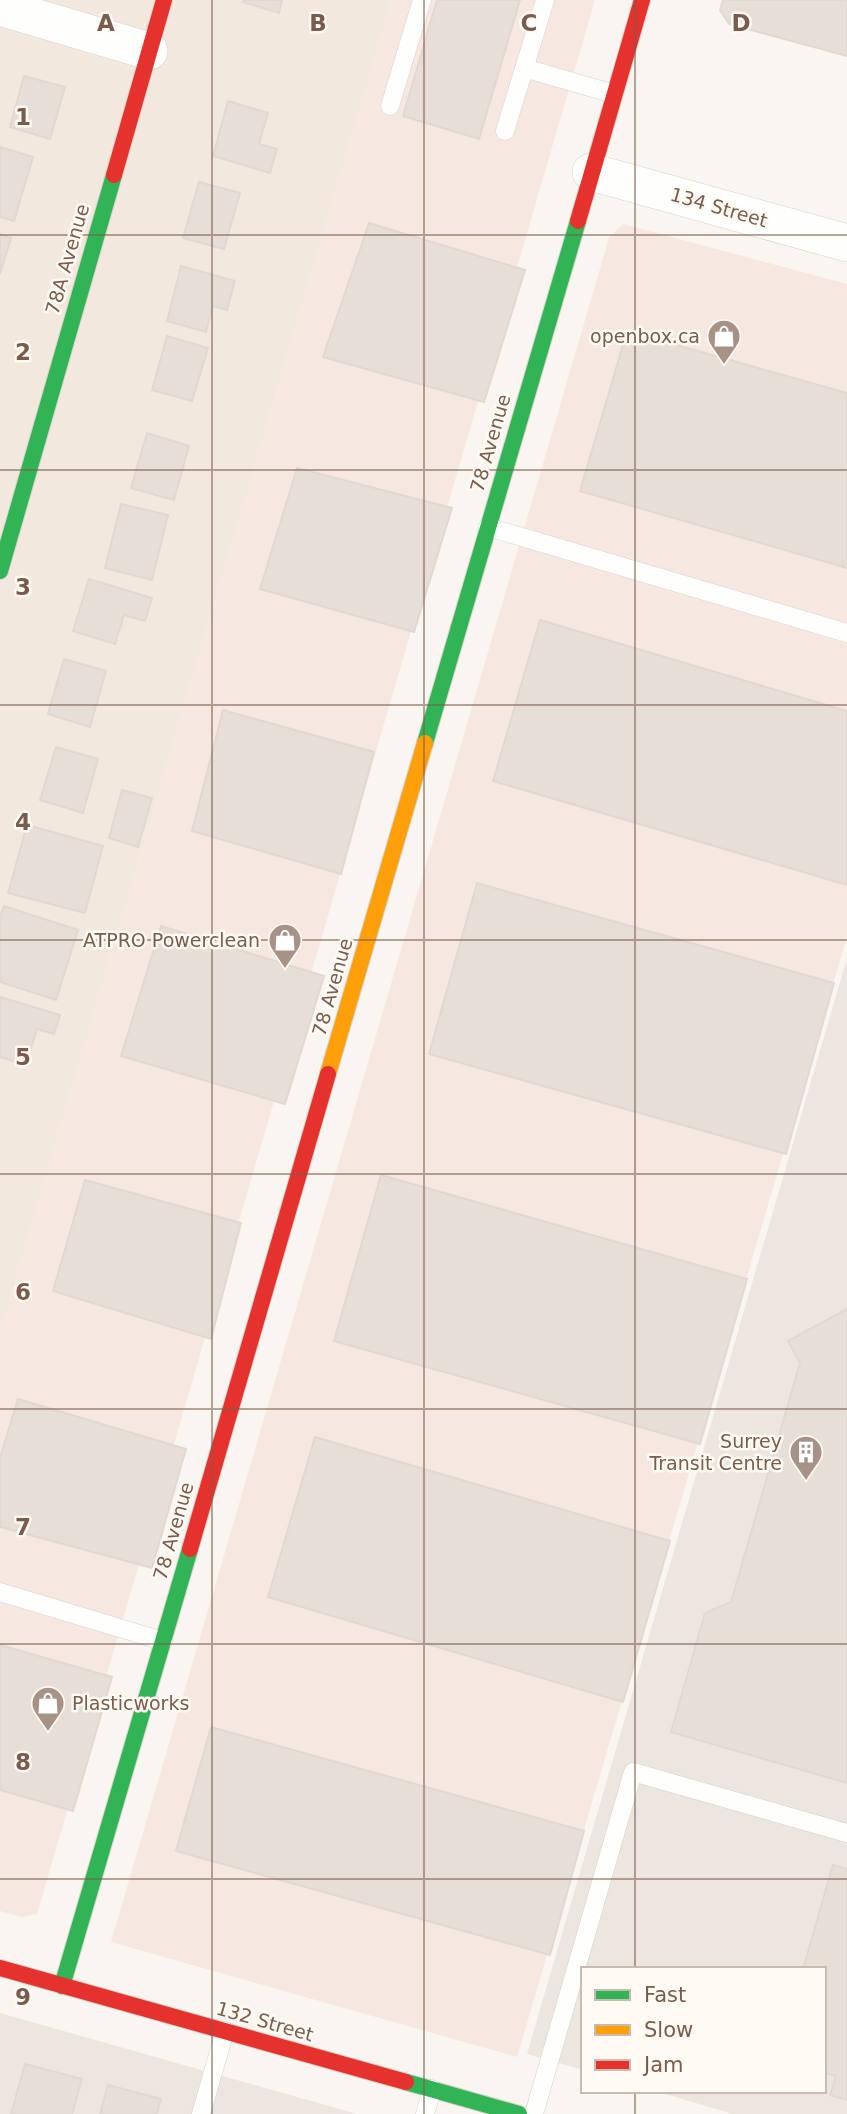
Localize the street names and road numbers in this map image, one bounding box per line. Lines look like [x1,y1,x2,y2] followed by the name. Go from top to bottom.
[668,183,770,231] street label: 134 Street
[41,201,93,317] street label: 78A Avenue
[466,392,514,494] street label: 78 Avenue
[308,936,356,1038] street label: 78 Avenue
[149,1480,197,1582] street label: 78 Avenue
[214,1997,316,2045] street label: 132 Street

